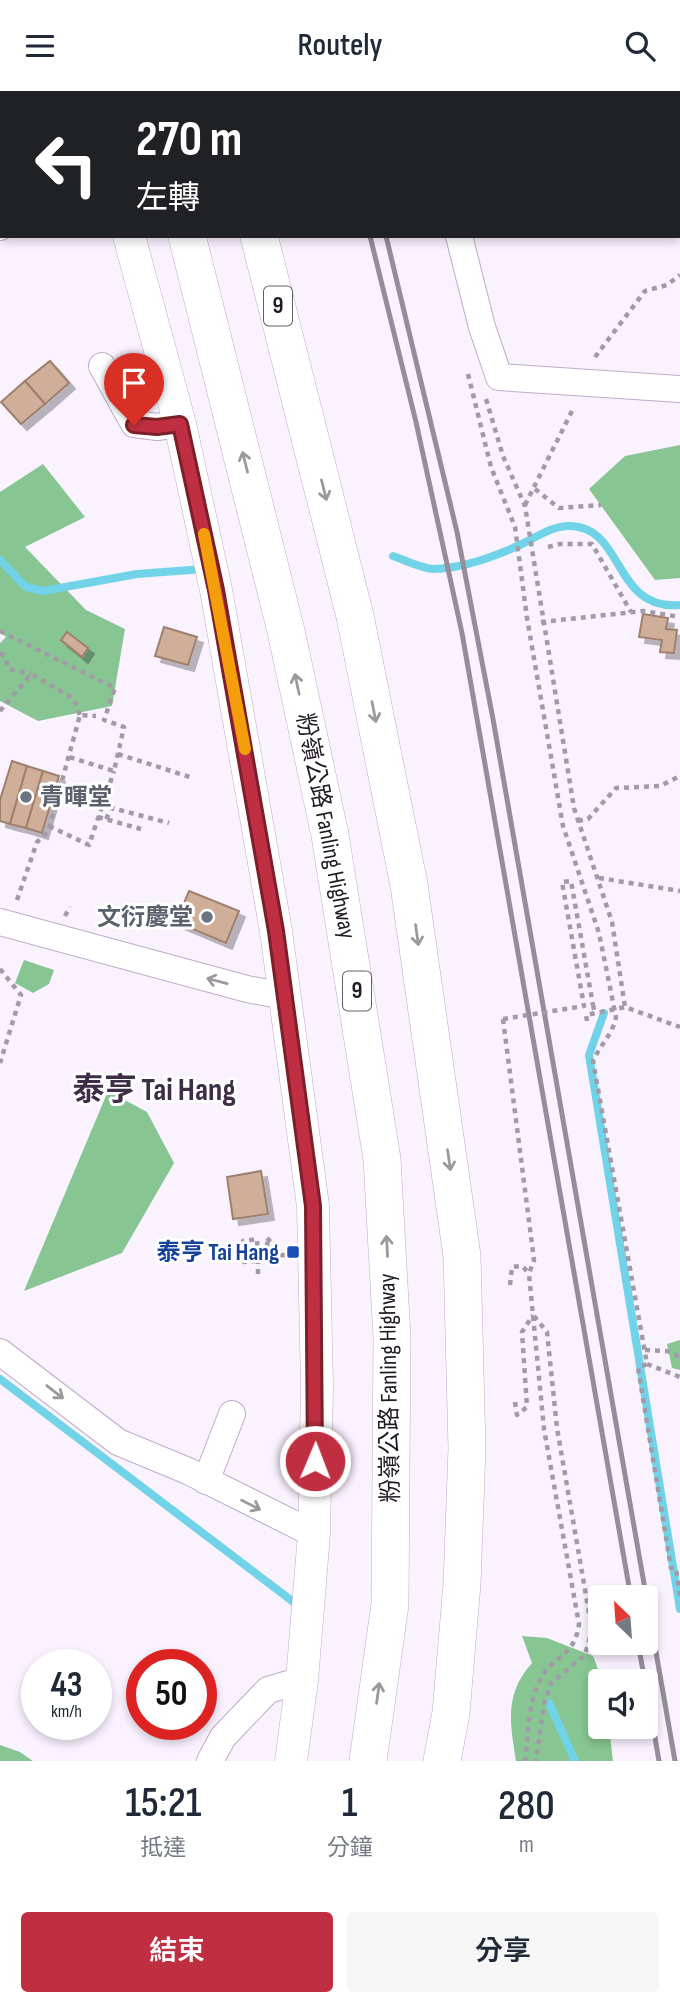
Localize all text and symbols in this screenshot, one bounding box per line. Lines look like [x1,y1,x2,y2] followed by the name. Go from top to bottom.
[298,26,382,65] text: Routely
[21,27,59,65] icon: menu
[621,27,659,65] icon: search
[136,111,242,170] text: 270 m
[21,119,112,210] icon: left
[136,179,200,218] text: 左轉
[264,287,292,325] road number: 9
[104,353,164,425] pin
[115,364,153,402] icon: arrive
[238,451,251,474] one-way arrow
[318,478,331,501] one-way arrow
[290,673,304,696] one-way arrow
[368,700,382,722] one-way arrow
[290,711,362,941] street label: 粉嶺公路 Fanling Highway
[40,783,112,812] place label: 青暉堂
[18,789,34,805] marker: 青暉堂
[97,903,193,932] place label: 文衍慶堂
[199,909,215,925] marker: 文衍慶堂
[410,923,423,946] one-way arrow
[343,971,371,1011] road number: 9
[206,974,229,987] one-way arrow
[72,1071,236,1110] district label: 泰亨 Tai Hang
[443,1148,456,1171] one-way arrow
[380,1236,393,1258] one-way arrow
[156,1238,279,1267] place label: 泰亨 Tai Hang
[285,1244,301,1260] marker: 泰亨 Tai Hang
[373,1273,405,1503] street label: 粉嶺公路 Fanling Highway
[45,1385,63,1400] one-way arrow
[278,1424,352,1498] position arrow
[240,1498,261,1512] one-way arrow
[588,1585,658,1655] north arrow
[588,1585,658,1739] map controls
[126,1649,217,1740] speed limit sign: 50
[50,1664,83,1707] text: 43
[588,1669,658,1739] button: sound
[372,1683,385,1705] one-way arrow
[51,1701,82,1722] text: km/h
[125,1778,201,1829] text: 15:21
[342,1778,358,1829] text: 1
[498,1781,555,1832] text: 280
[519,1831,534,1859] text: m
[140,1834,186,1862] text: 抵達
[327,1834,373,1862] text: 分鐘
[21,1912,333,1992] button: 結束
[347,1912,659,1992] button: 分享

